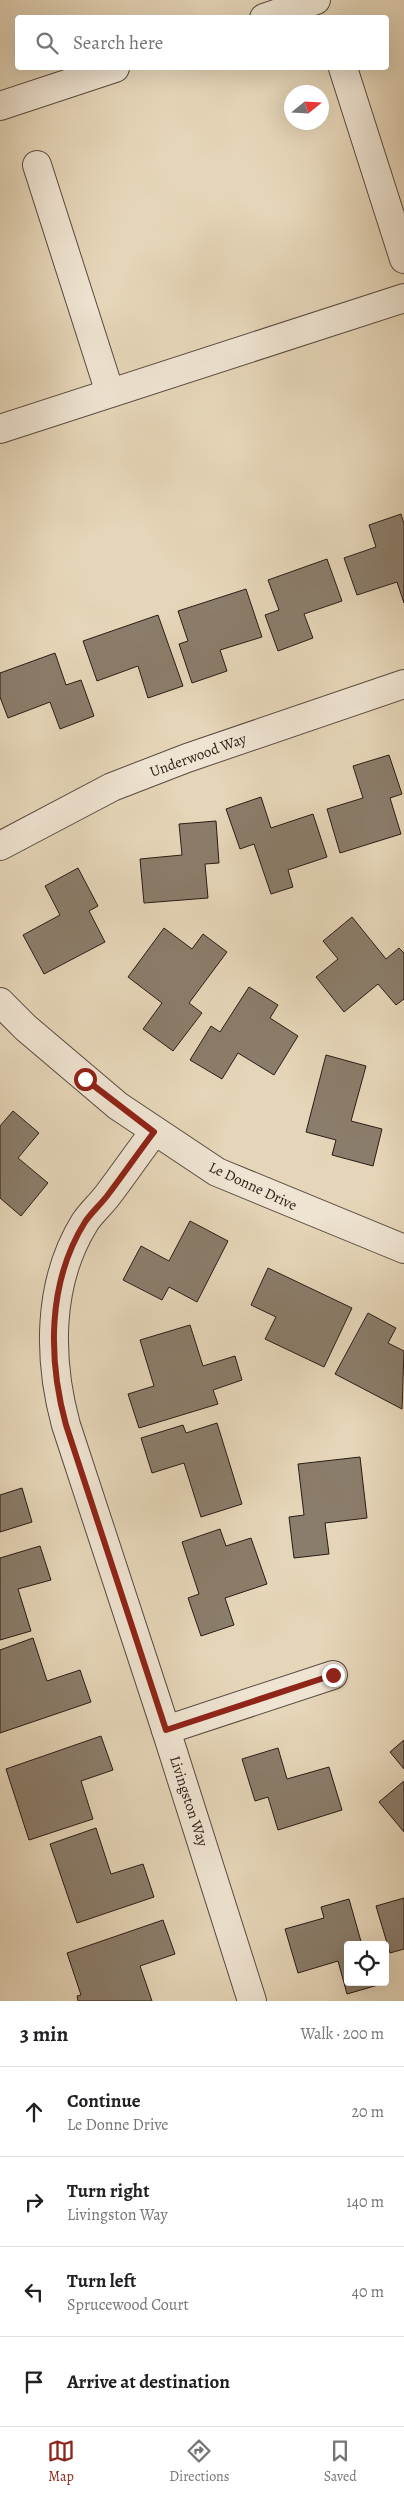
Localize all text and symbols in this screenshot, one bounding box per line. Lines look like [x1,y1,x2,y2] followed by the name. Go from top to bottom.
[15,15,389,70] search box
[33,29,61,57] icon: search
[73,30,163,56] text: Search here
[284,85,329,130] north arrow
[147,728,249,782] street label: Underwood Way
[74,1068,97,1091] route start
[206,1157,301,1215] street label: Le Donne Drive
[322,1664,345,1687] route end
[165,1753,213,1849] street label: Livingston Way
[344,1941,389,1986] map controls
[344,1941,389,1986] button: locate
[20,2020,68,2048] text: 3 min
[300,2023,384,2045] text: Walk · 200 m
[67,2088,141,2114] text: Continue
[20,2098,48,2126] icon: ahead
[351,2101,384,2123] text: 20 m
[67,2114,168,2136] text: Le Donne Drive
[67,2178,149,2204] text: Turn right
[20,2188,48,2216] icon: right
[346,2191,384,2213] text: 140 m
[67,2204,168,2226] text: Livingston Way
[67,2268,136,2294] text: Turn left
[20,2278,48,2306] icon: left
[352,2281,384,2303] text: 40 m
[67,2294,189,2316] text: Sprucewood Court
[20,2368,48,2396] icon: arrive
[67,2369,230,2395] text: Arrive at destination
[47,2437,75,2486] tab: Map
[169,2437,229,2486] tab: Directions
[324,2437,357,2486] tab: Saved

